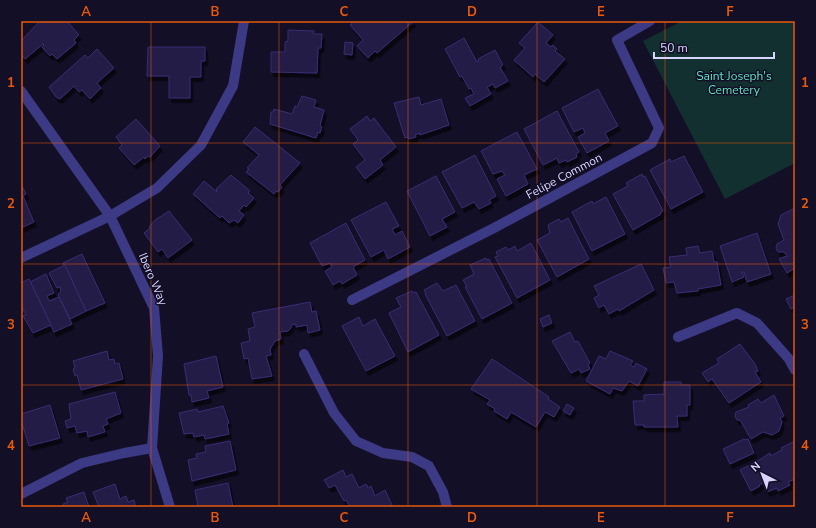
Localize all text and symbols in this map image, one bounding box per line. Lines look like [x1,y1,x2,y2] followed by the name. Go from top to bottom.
[81,3,91,21] text: A
[211,3,220,21] text: B
[340,3,349,21] text: C
[467,3,477,21] text: D
[597,3,605,21] text: E
[726,3,734,21] text: F
[654,34,774,60] scale bar
[660,40,688,56] text: 50 m
[696,68,772,98] park label: Saint Joseph's Cemetery
[7,74,15,92] text: 1
[801,74,809,92] text: 1
[523,149,605,203] street label: Felipe Common
[7,195,15,213] text: 2
[801,195,809,213] text: 2
[135,250,172,308] street label: Ibero Way
[7,316,15,334] text: 3
[801,316,809,334] text: 3
[7,437,15,455] text: 4
[801,437,809,455] text: 4
[742,454,782,494] north arrow
[748,459,764,475] text: N
[81,509,91,527] text: A
[211,509,220,527] text: B
[340,509,349,527] text: C
[467,509,477,527] text: D
[597,509,605,527] text: E
[726,509,734,527] text: F

